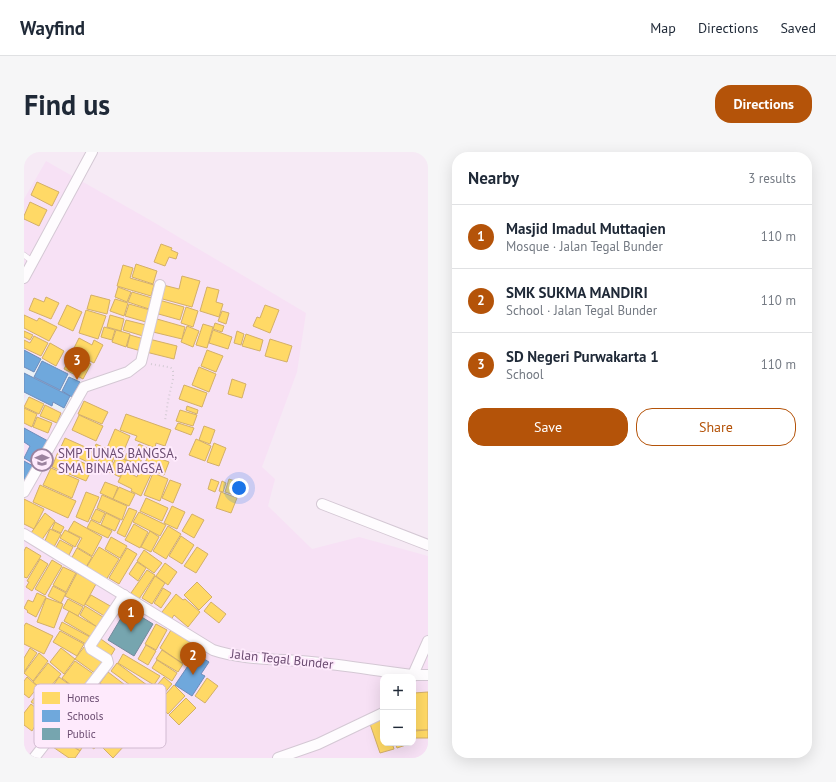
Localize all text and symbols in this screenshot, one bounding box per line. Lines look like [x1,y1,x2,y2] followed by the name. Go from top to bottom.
[20,16,85,40] text: Wayfind
[650,19,676,37] text: Map
[698,19,758,37] text: Directions
[780,19,816,37] text: Saved
[715,85,812,123] button: Directions
[24,86,110,123] text: Find us
[468,167,519,189] text: Nearby
[748,170,796,187] text: 3 results
[506,219,666,238] text: Masjid Imadul Muttaqien
[477,228,485,245] text: 1
[761,228,796,245] text: 110 m
[506,238,663,255] text: Mosque · Jalan Tegal Bunder
[506,283,648,302] text: SMK SUKMA MANDIRI
[477,292,485,309] text: 2
[761,292,796,309] text: 110 m
[506,302,657,319] text: School · Jalan Tegal Bunder
[64,347,90,380] pin: 3
[506,347,659,366] text: SD Negeri Purwakarta 1
[477,356,485,373] text: 3
[761,356,796,373] text: 110 m
[506,366,544,383] text: School
[468,408,628,446] button: Save
[636,408,796,446] button: Share
[58,445,177,477] place label: SMP TUNAS BANGSA, SMA BINA BANGSA
[29,447,55,473] school or university icon: SMP TUNAS BANGSA, SMA BINA BANGSA
[229,478,249,498] your location
[118,599,144,632] pin: 1
[180,642,206,675] pin: 2
[229,645,335,673] street label: Jalan Tegal Bunder
[380,674,416,746] map controls
[380,674,416,710] button: +
[34,684,166,748] legend
[67,691,100,705] text: Homes
[67,709,104,723] text: Schools
[380,710,416,746] button: −
[67,727,96,741] text: Public

